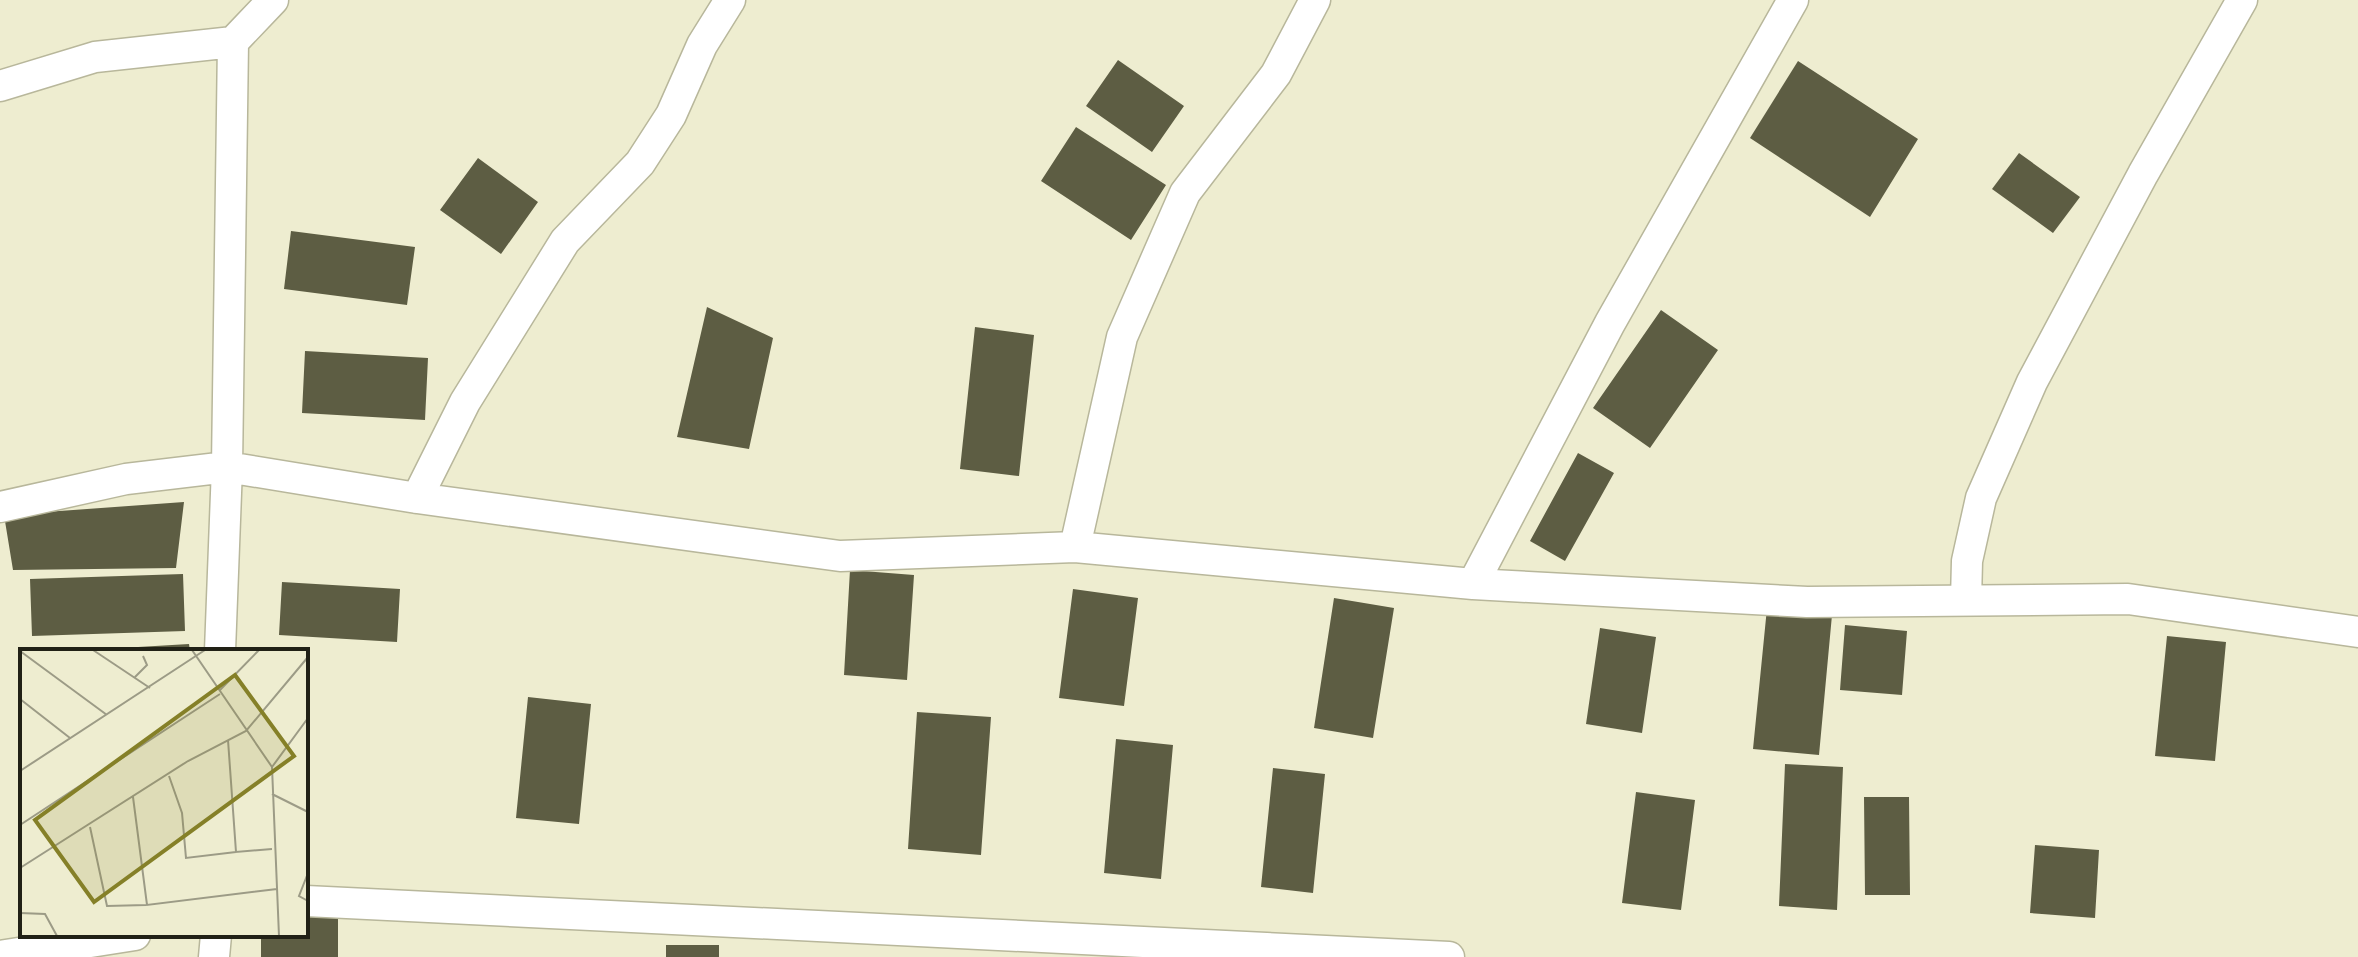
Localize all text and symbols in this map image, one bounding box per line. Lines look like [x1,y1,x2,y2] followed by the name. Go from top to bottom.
[20,649,308,937] inset map

